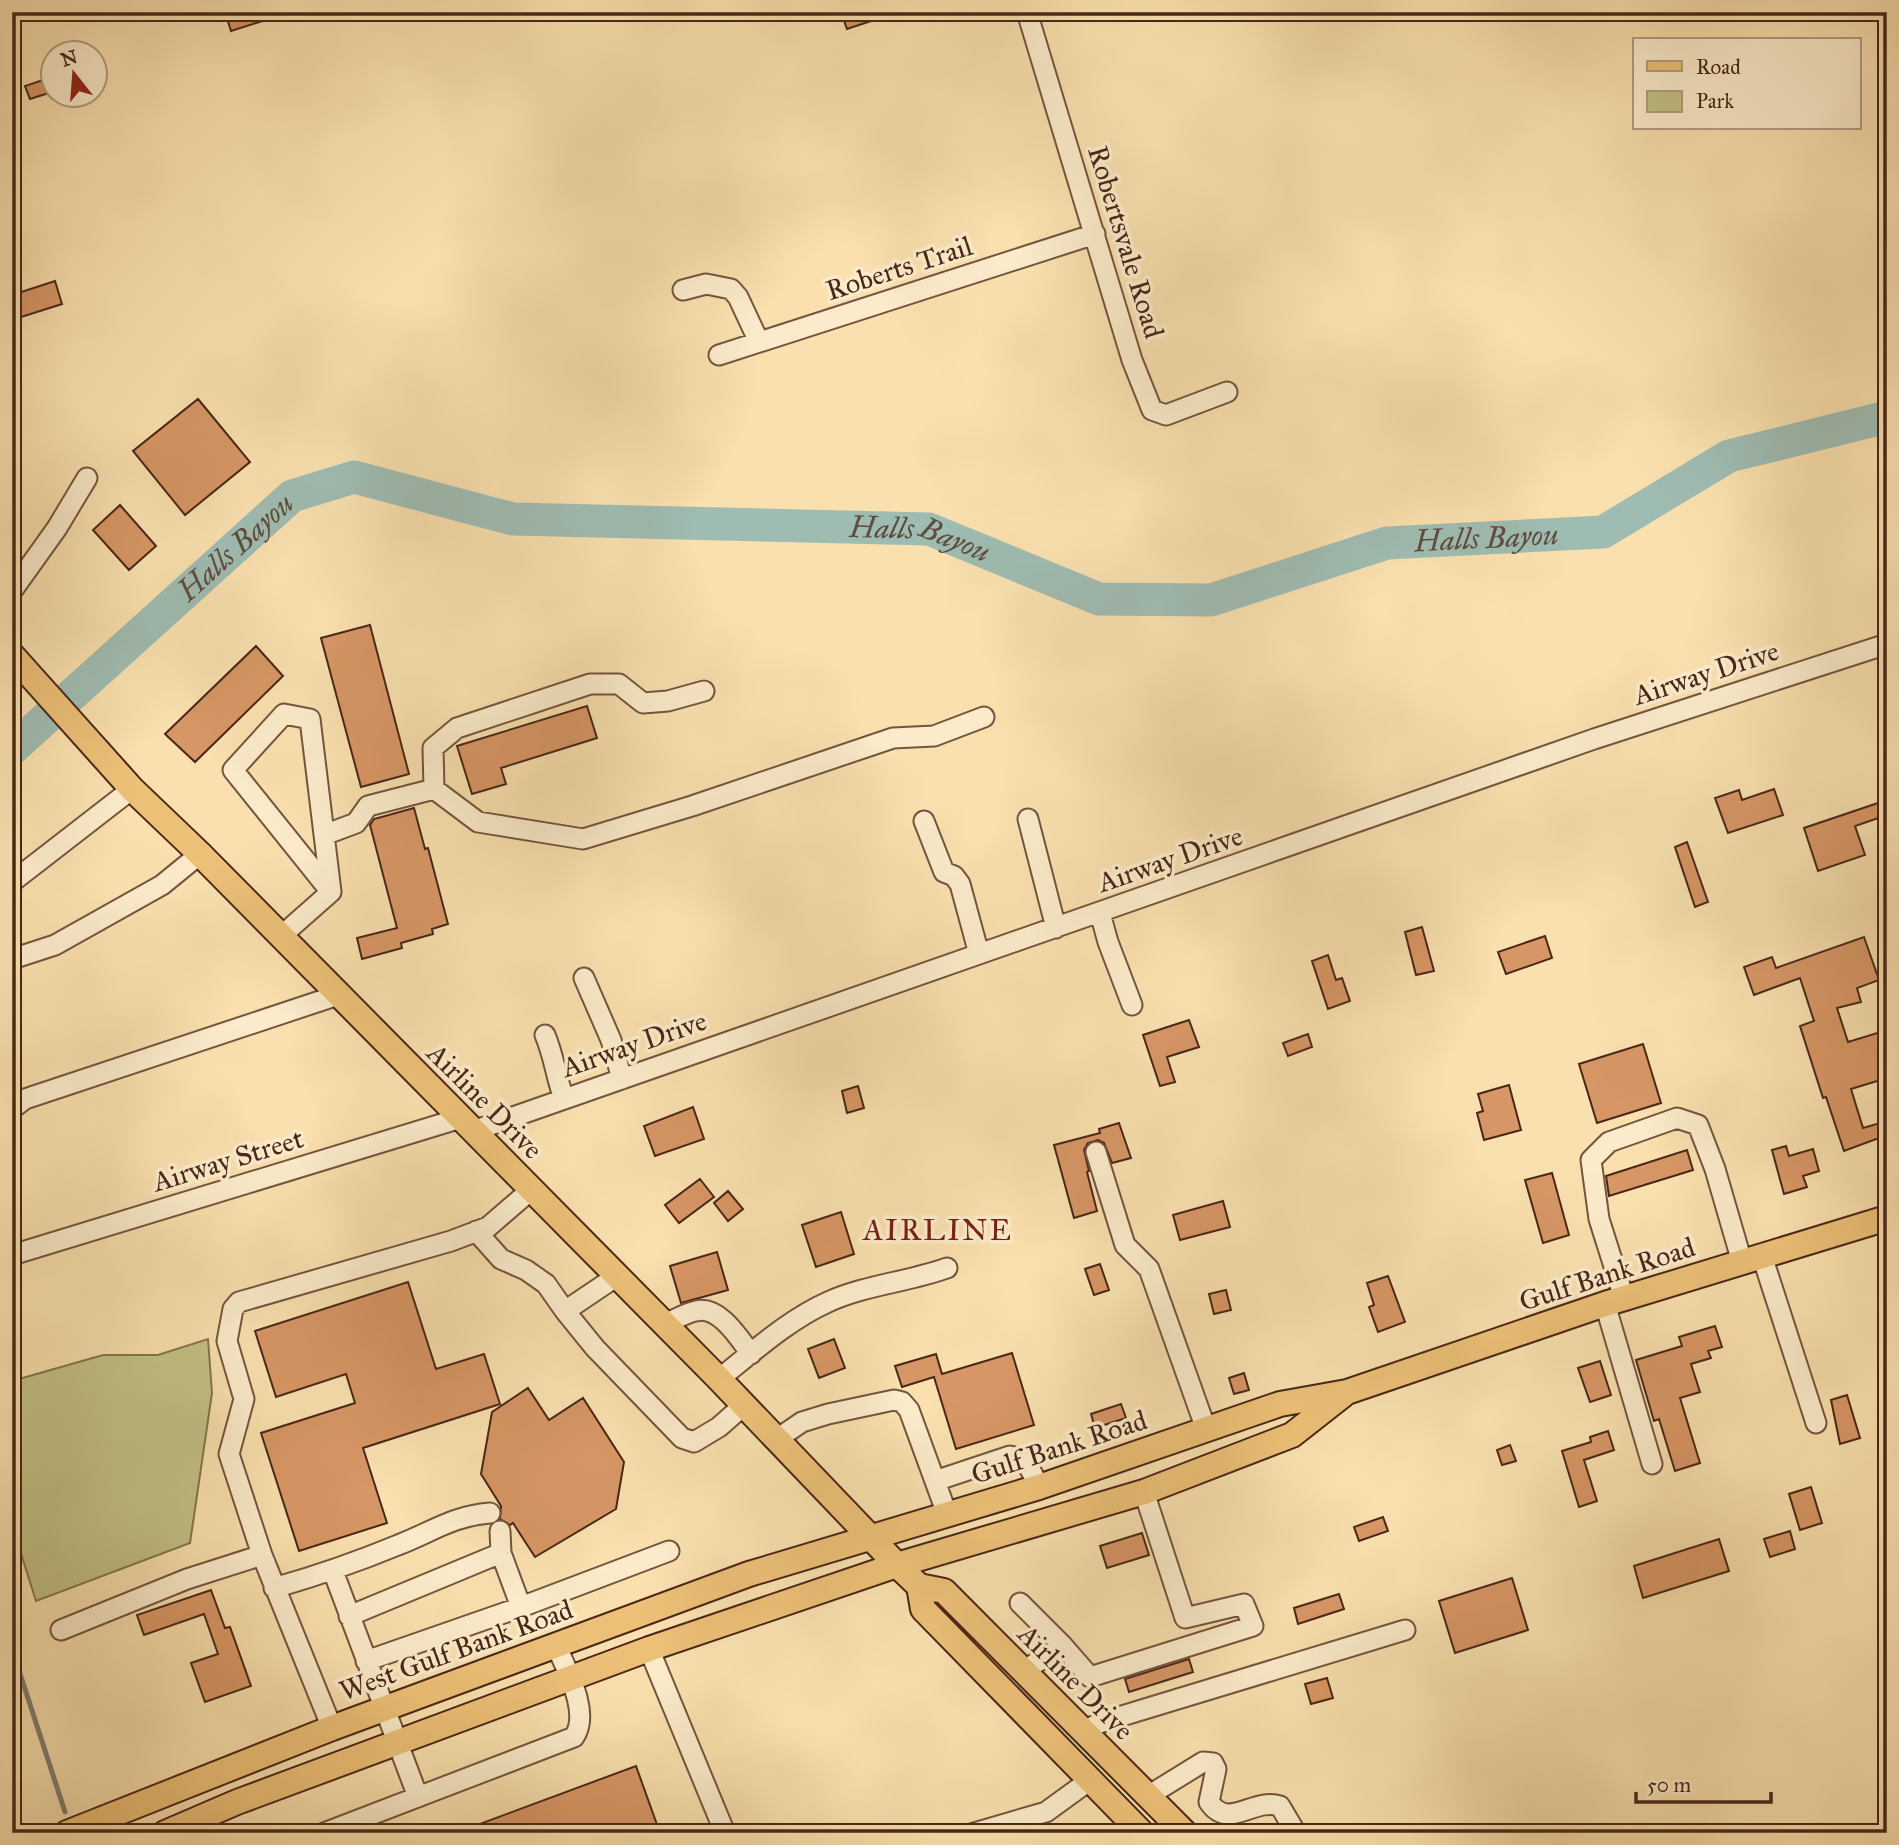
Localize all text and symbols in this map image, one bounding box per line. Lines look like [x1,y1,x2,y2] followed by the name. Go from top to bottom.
[38,38,108,108] north arrow
[1633,38,1860,130] legend
[58,45,80,72] text: N
[1696,54,1741,80] text: Road
[1696,88,1734,114] text: Park
[1080,141,1172,343] street label: Robertsvale Road
[821,228,977,308] street label: Roberts Trail
[169,485,301,610] water label: Halls Bayou
[848,508,995,570] water label: Halls Bayou
[1412,516,1559,560] water label: Halls Bayou
[1628,633,1783,713] street label: Airway Drive
[1092,818,1247,900] street label: Airway Drive
[556,1003,711,1085] street label: Airway Drive
[419,1035,550,1166] street label: Airline Drive
[147,1120,308,1200] street label: Airway Street
[861,1212,1013,1248] district label: AIRLINE
[1515,1229,1699,1319] street label: Gulf Bank Road
[967,1402,1151,1492] street label: Gulf Bank Road
[334,1592,578,1708] street label: West Gulf Bank Road
[1010,1616,1141,1747] street label: Airline Drive
[1636,1761,1771,1805] scale bar
[1647,1772,1692,1798] text: 50 m

